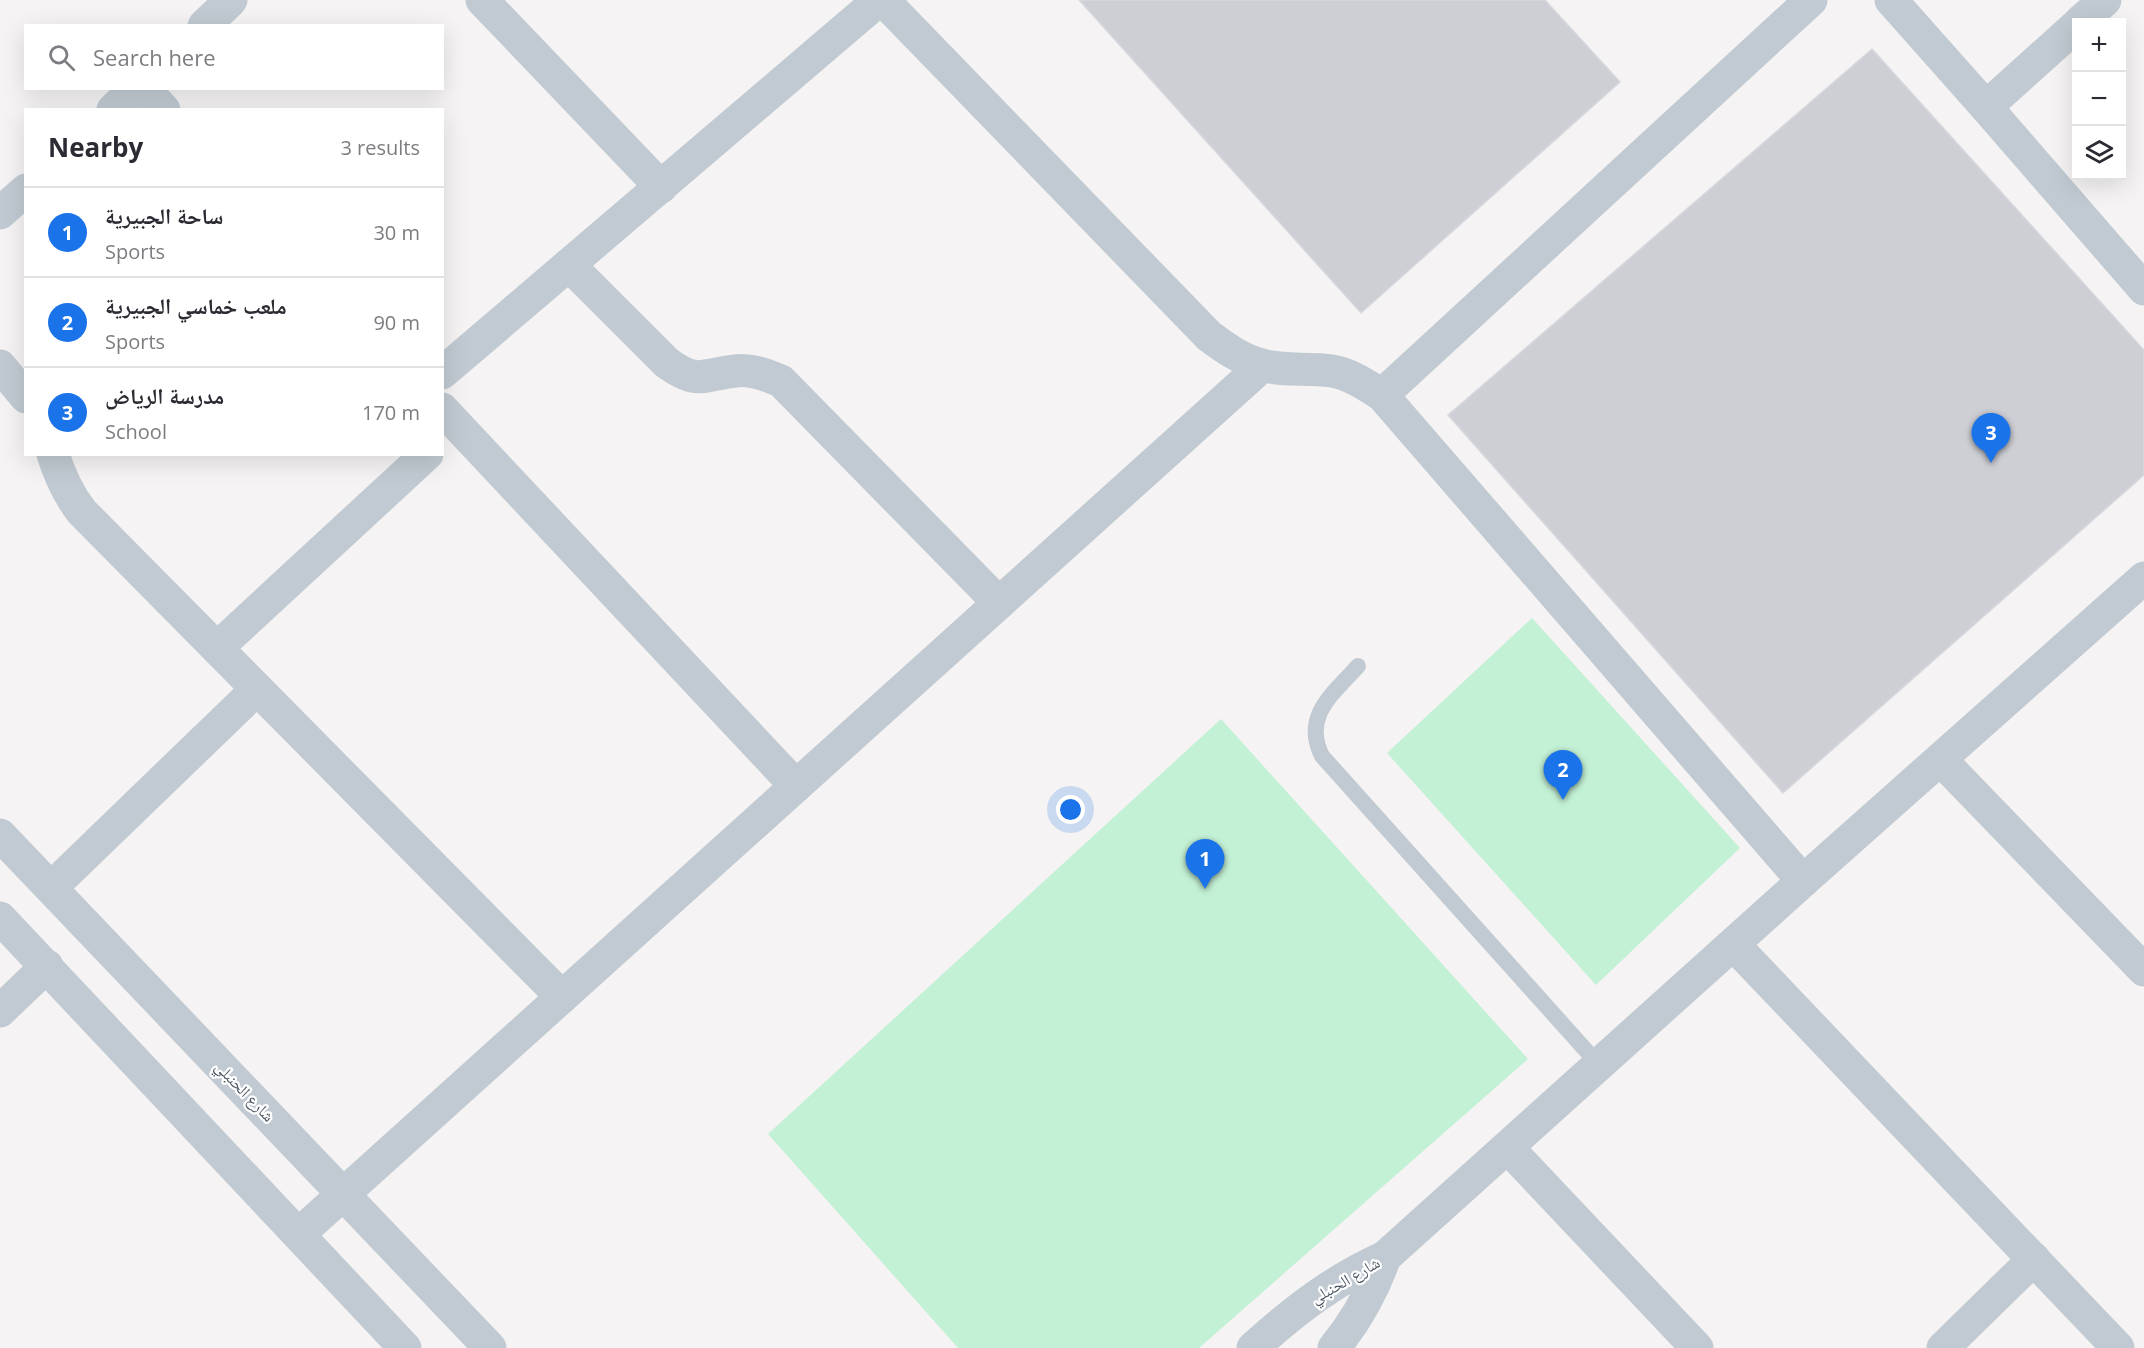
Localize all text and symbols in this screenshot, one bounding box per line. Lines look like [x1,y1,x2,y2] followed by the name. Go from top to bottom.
[2072,18,2126,180] map controls
[2072,18,2126,72] button: +
[24,24,444,90] search box
[45,41,78,74] icon: search
[93,42,216,72] text: Search here
[2072,72,2126,126] button: −
[2072,126,2126,180] button: layers
[48,129,143,165] text: Nearby
[340,134,420,161] text: 3 results
[105,200,223,230] text: ساحة الجبيرية
[62,219,73,246] text: 1
[373,219,420,246] text: 30 m
[105,238,165,265] text: Sports
[105,290,287,320] text: ملعب خماسي الجبيرية
[62,309,73,336] text: 2
[373,309,420,336] text: 90 m
[105,328,165,355] text: Sports
[105,380,224,410] text: مدرسة الرياض
[62,399,73,426] text: 3
[362,399,420,426] text: 170 m
[1972,414,2010,463] pin: 3
[105,418,167,445] text: School
[1544,750,1582,800] pin: 2
[1056,795,1085,824] your location
[1186,840,1224,889] pin: 1
[209,1056,280,1128] street label: شارع الحنبلي
[1306,1251,1385,1310] street label: شارع الحنبلي

